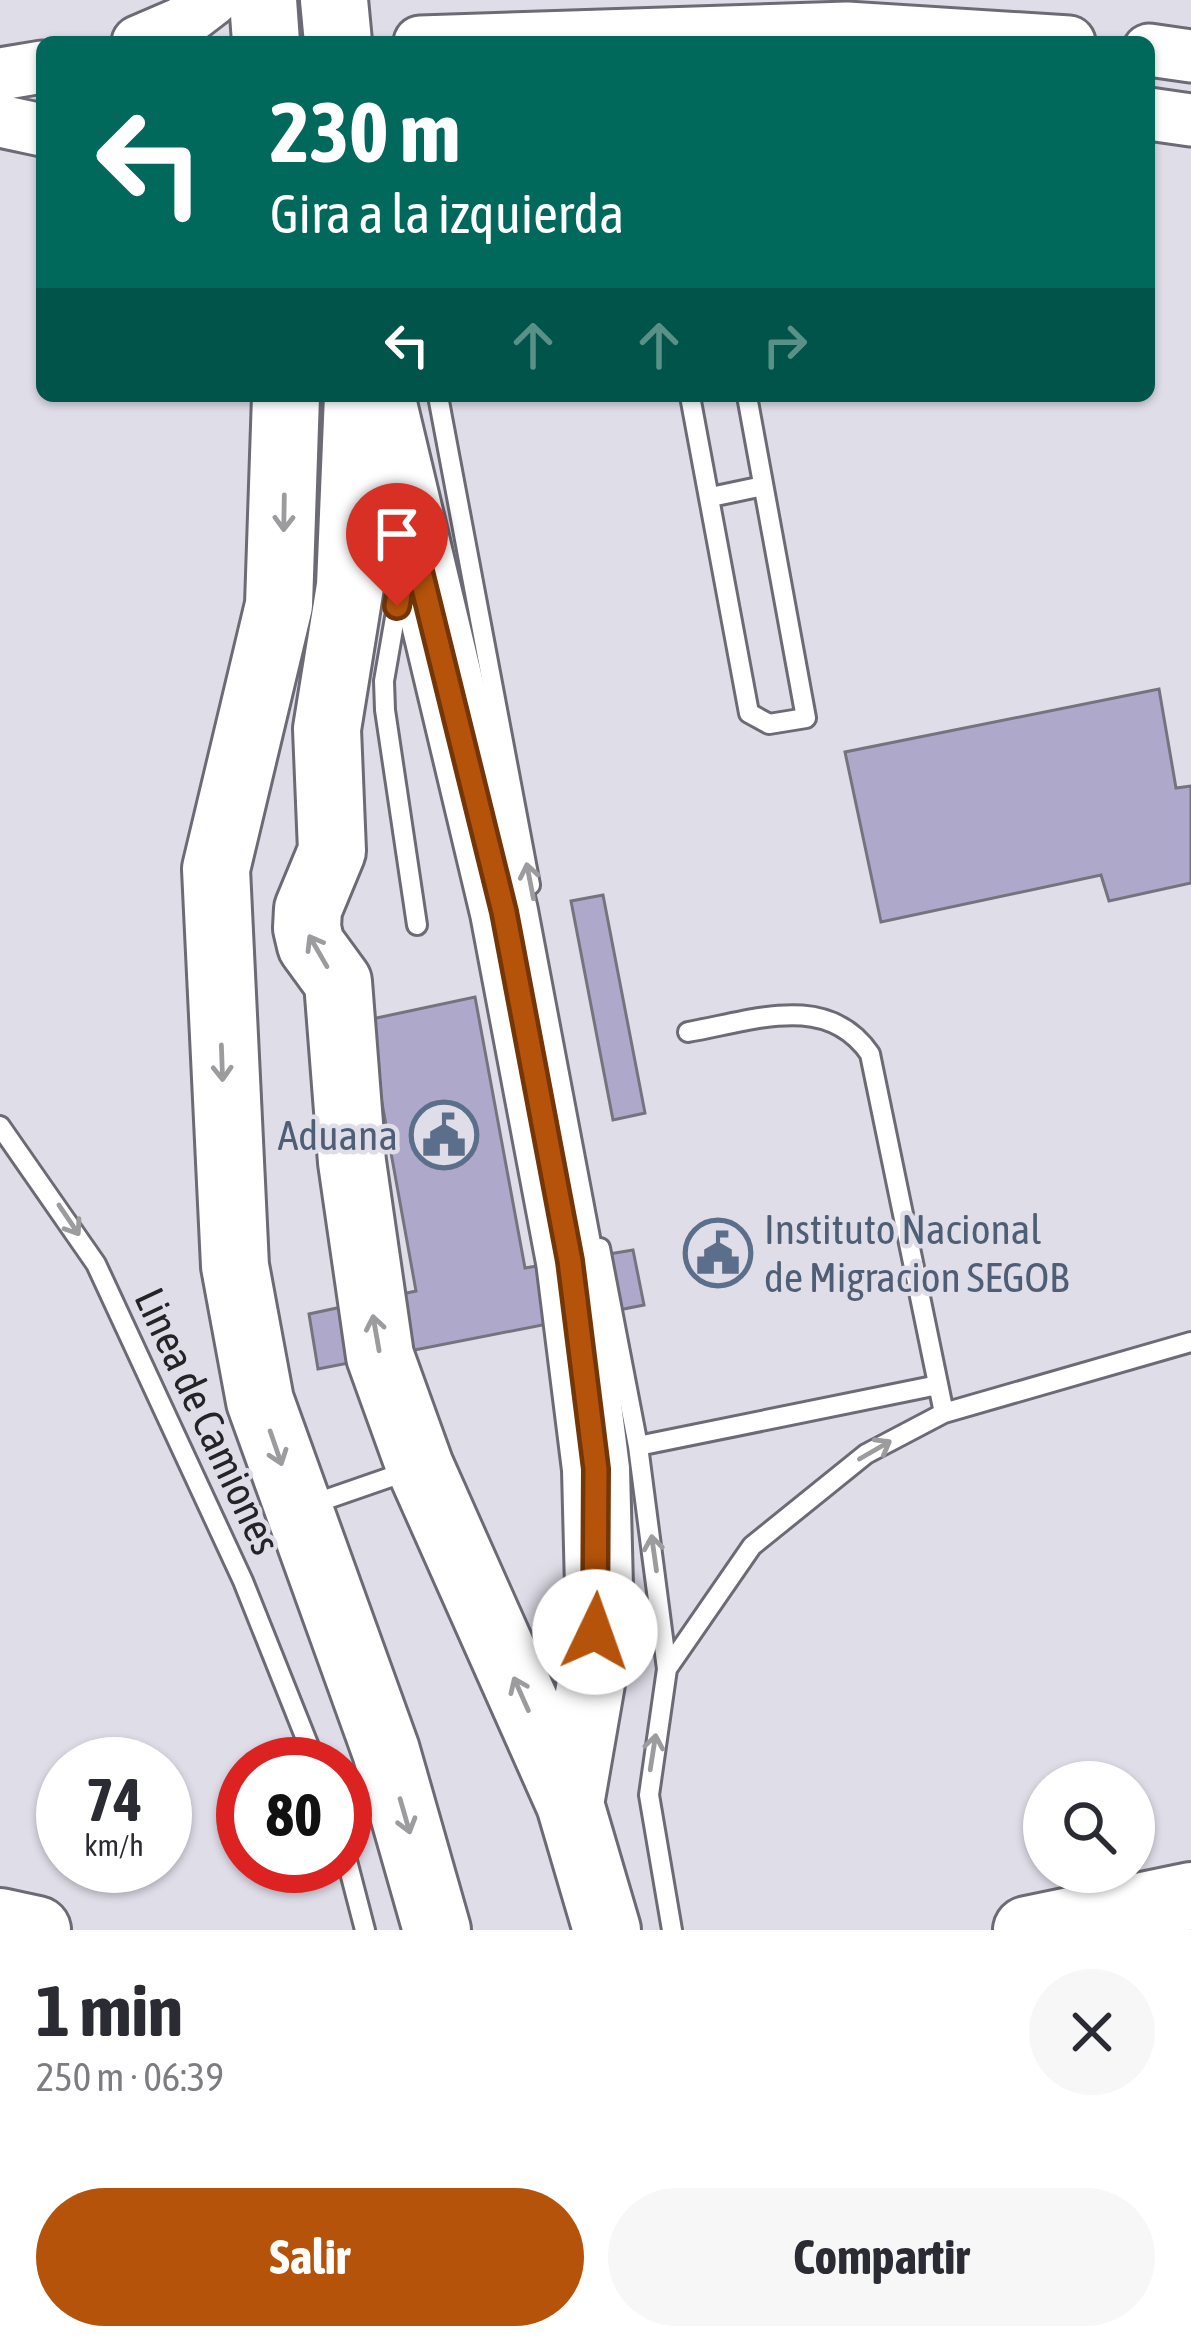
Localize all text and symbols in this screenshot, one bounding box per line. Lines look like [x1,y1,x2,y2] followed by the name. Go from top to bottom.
[72,84,228,240] icon: left
[270,84,460,180] text: 230 m
[270,183,624,244] text: Gira a la izquierda
[374,312,440,378] icon: left
[500,312,566,378] icon: ahead
[626,312,692,378] icon: ahead
[752,312,818,378] icon: right
[346,483,448,606] pin
[272,493,295,532] one-way arrow
[364,501,430,567] icon: arrive
[518,862,540,901] one-way arrow
[306,934,330,969] one-way arrow
[211,1043,234,1082] one-way arrow
[409,1100,479,1170] public building icon: Aduana
[278,1111,398,1159] place label: Aduana
[57,1203,82,1237] one-way arrow
[764,1205,1069,1301] place label: Instituto Nacional de Migracion SEGOB
[683,1218,753,1288] public building icon: Instituto Nacional de Migracion SEGOB
[125,1280,291,1562] street label: Linea de Camiones
[364,1314,386,1353] one-way arrow
[266,1428,288,1466] one-way arrow
[857,1438,892,1461] one-way arrow
[642,1534,665,1573] one-way arrow
[532,1569,658,1695] position arrow
[509,1676,531,1712] one-way arrow
[642,1733,665,1772] one-way arrow
[216,1737,372,1893] speed limit sign: 80
[1023,1761,1155,1893] map controls
[1023,1761,1155,1893] button: search
[86,1765,142,1834] text: 74
[395,1796,417,1834] one-way arrow
[84,1828,144,1862] text: km/h
[36,1969,183,2051] text: 1 min
[1029,1969,1155,2095] button: close
[36,2055,224,2099] text: 250 m · 06:39
[36,2188,584,2326] button: Salir
[608,2188,1155,2326] button: Compartir

